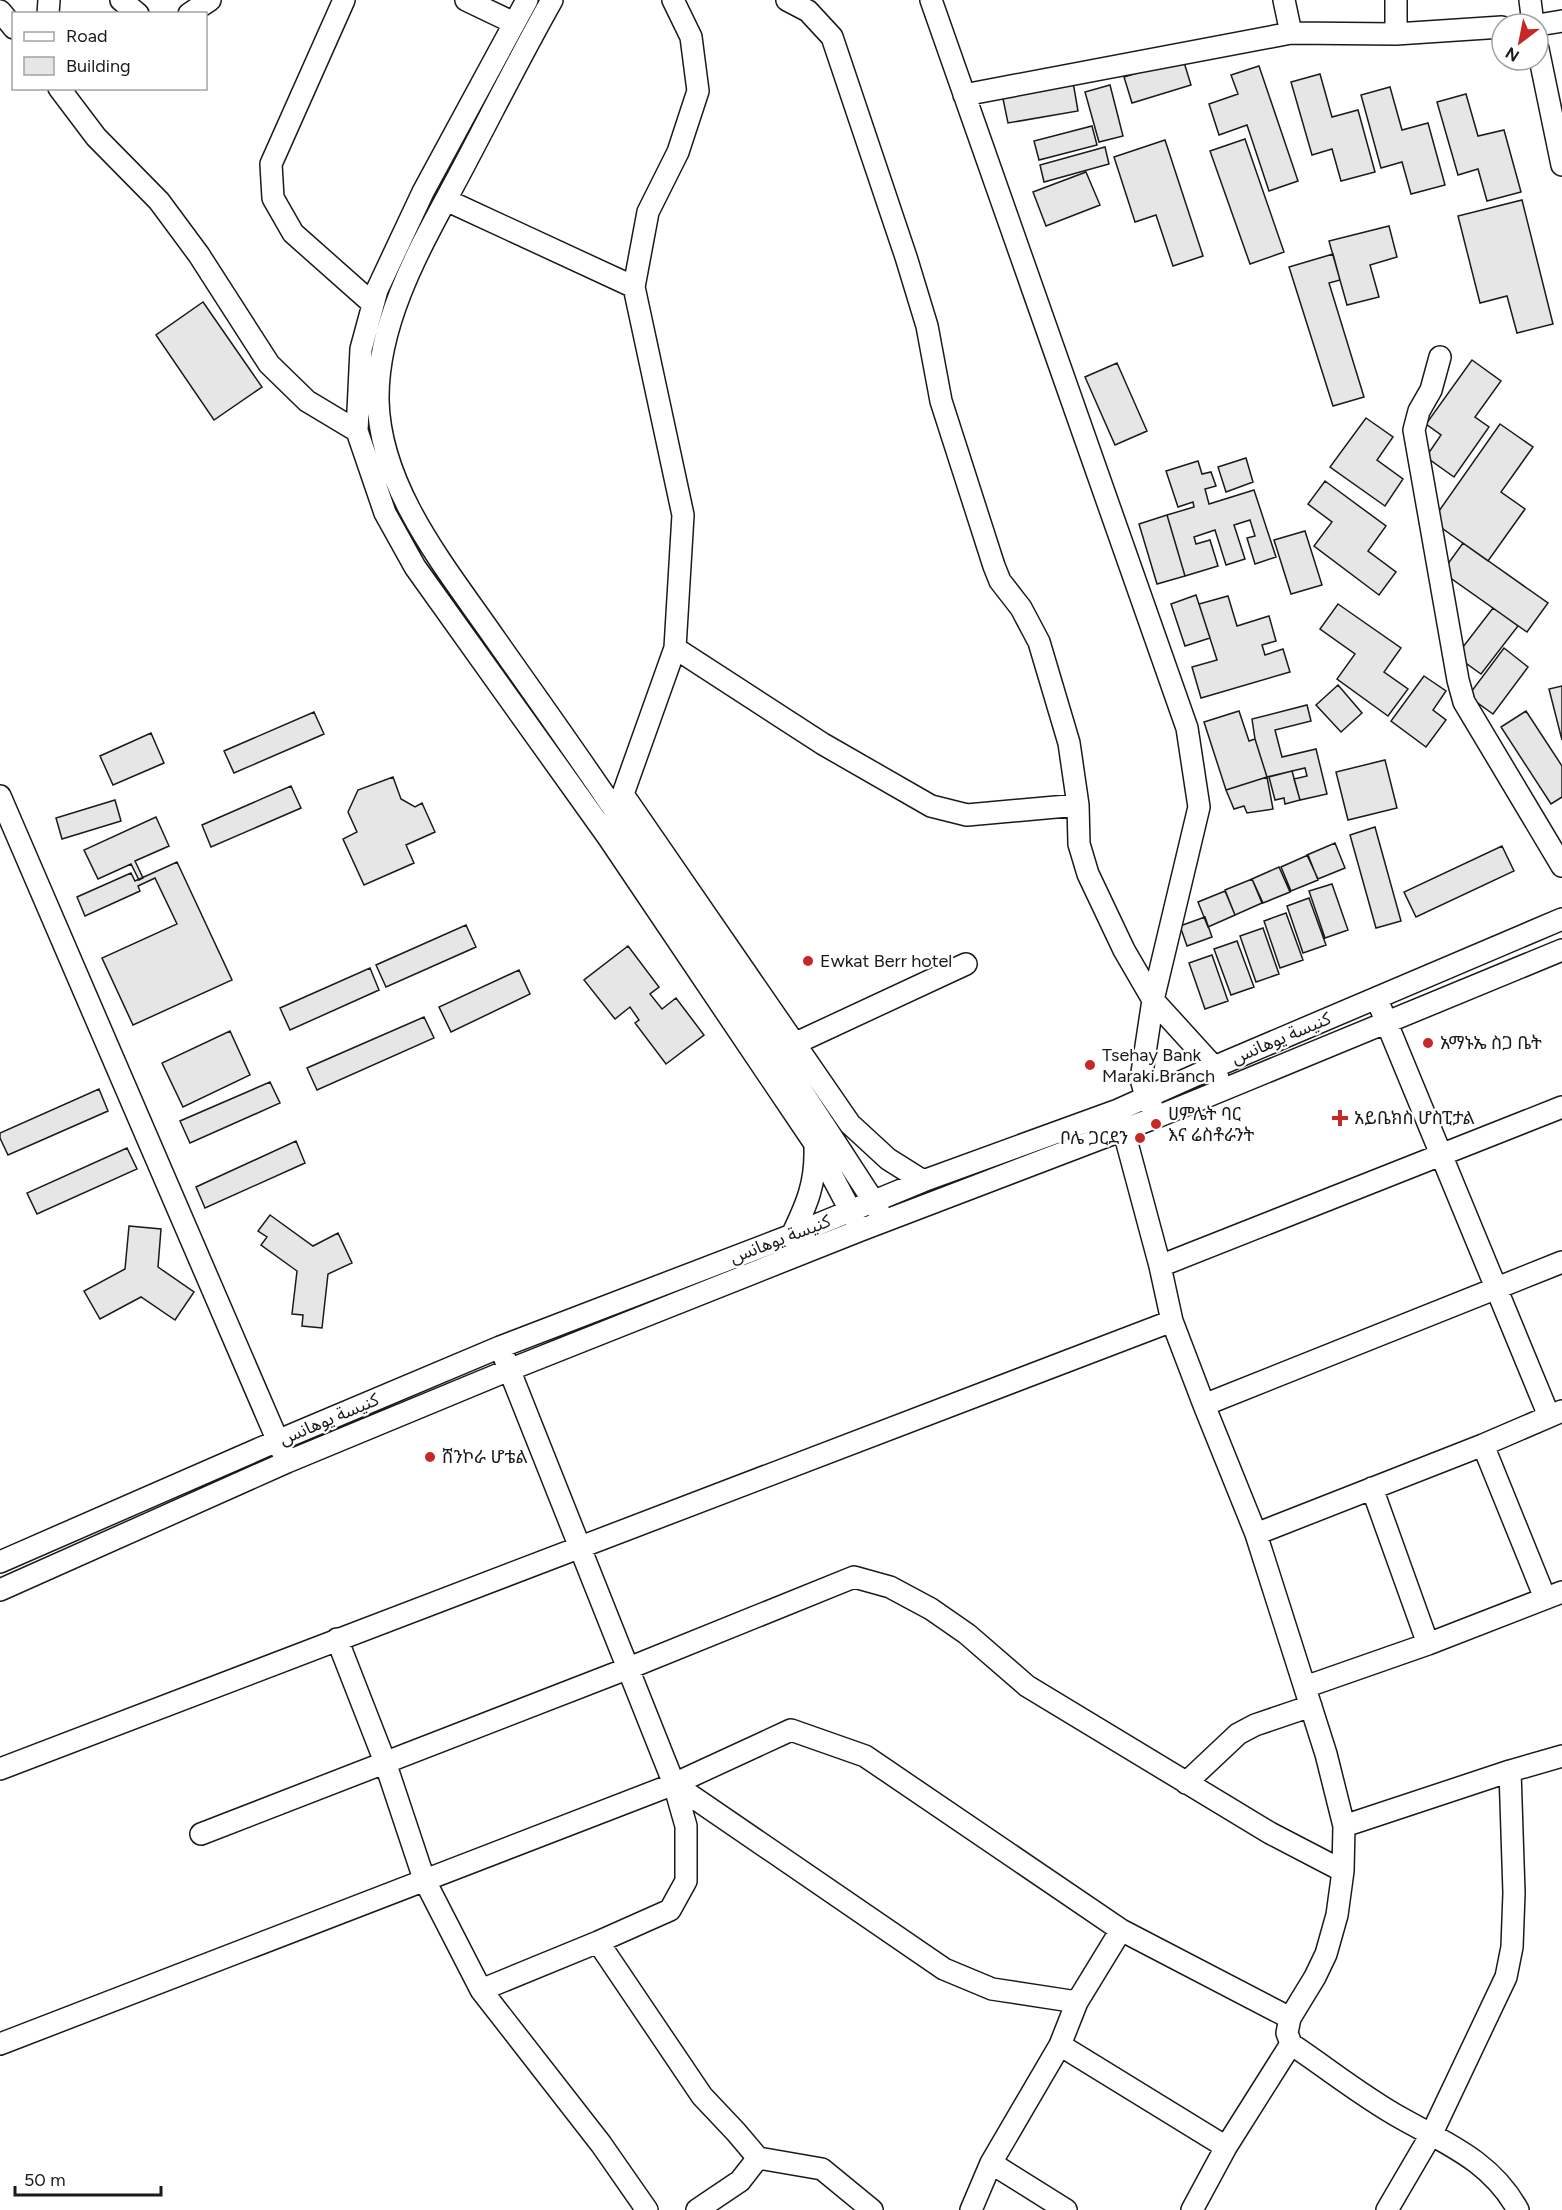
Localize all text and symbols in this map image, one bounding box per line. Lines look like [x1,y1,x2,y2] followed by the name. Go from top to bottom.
[12,12,207,90] legend
[1490,12,1550,72] north arrow
[66,25,107,47] text: Road
[1502,43,1523,66] text: N
[66,55,131,77] text: Building
[820,950,952,972] place label: Ewkat Berr hotel
[801,954,815,968] marker: Ewkat Berr hotel
[1228,1007,1335,1069] street label: كنيسة يوهانس
[1440,1032,1542,1054] place label: አማኑኤ ስጋ ቤት
[1421,1036,1435,1050] marker: አማኑኤ ስጋ ቤት
[1102,1044,1215,1087] place label: Tsehay Bank Maraki Branch
[1083,1058,1097,1072] marker: Tsehay Bank Maraki Branch
[1168,1103,1255,1146] place label: ሀምሌት ባር እና ሬስቶራንት
[1354,1107,1475,1129] place label: አይቤክስ ሆስፒታል
[1331,1109,1349,1127] marker: አይቤክስ ሆስፒታል
[1149,1117,1163,1131] marker: ሀምሌት ባር እና ሬስቶራንት
[1060,1127,1128,1149] place label: ቦሌ ጋርደን
[1133,1131,1147,1145] marker: ቦሌ ጋርደን
[727,1210,834,1268] street label: كنيسة يوهانس
[276,1388,383,1450] street label: كنيسة يوهانس
[442,1446,528,1468] place label: ሸንኮራ ሆቴል
[423,1450,437,1464] marker: ሸንኮራ ሆቴል
[15,2159,160,2197] scale bar
[24,2169,66,2191] text: 50 m

